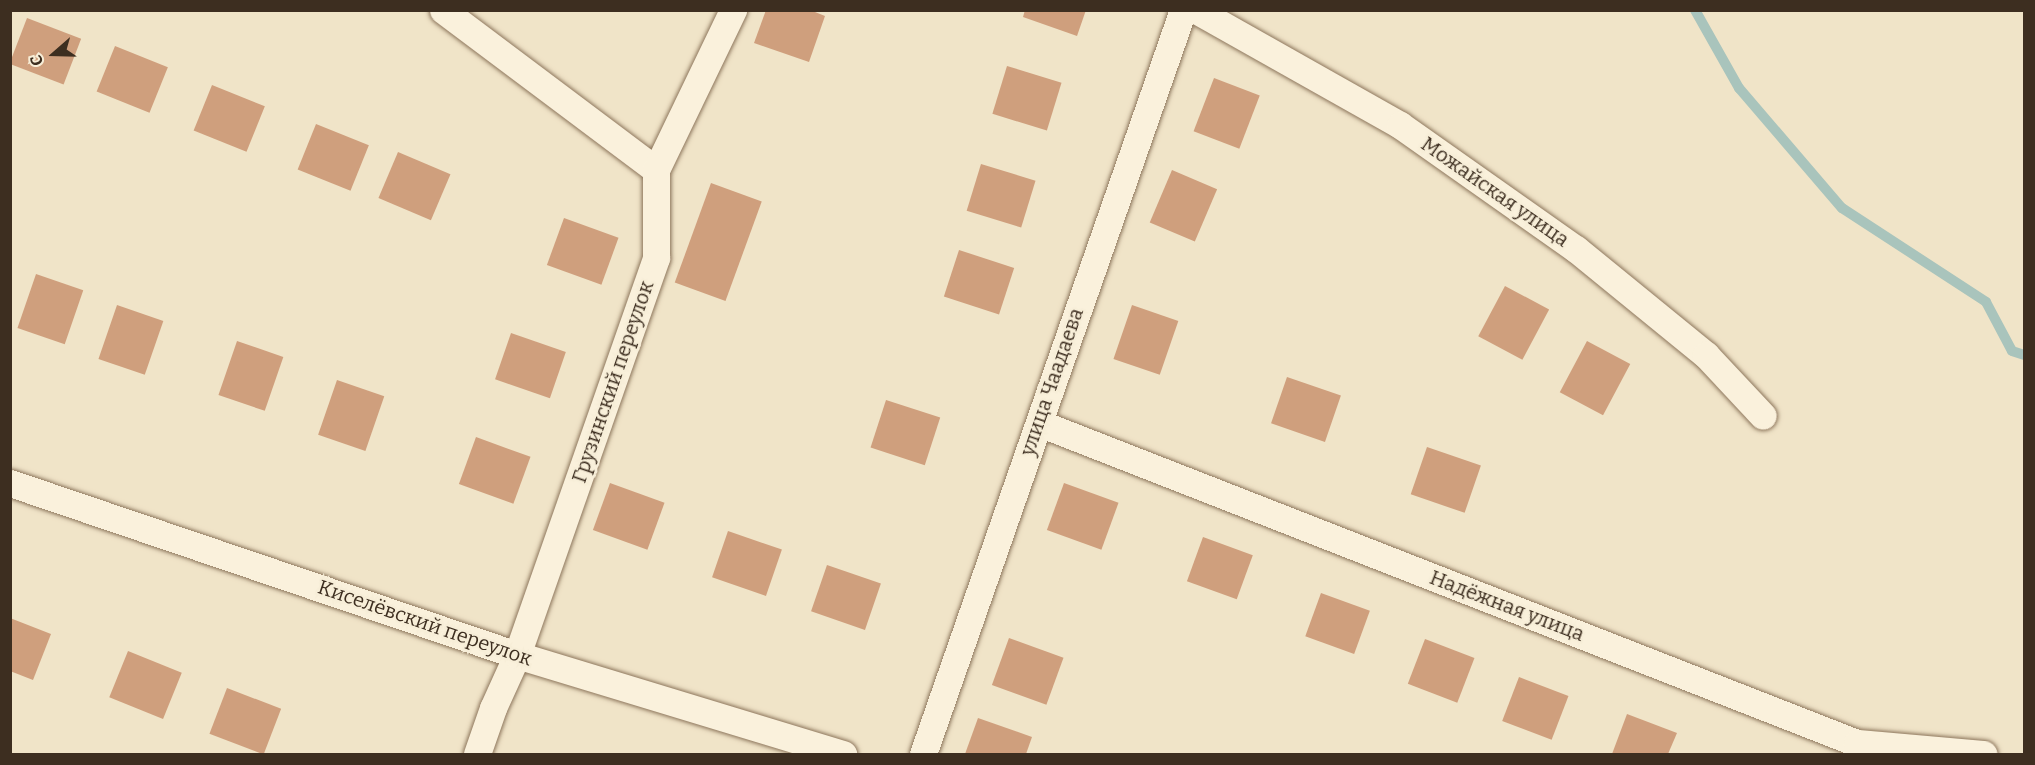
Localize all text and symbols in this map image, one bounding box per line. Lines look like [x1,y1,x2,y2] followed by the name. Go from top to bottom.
[24,24,84,84] north arrow
[26,52,47,68] text: С
[1416,132,1574,252] street label: Можайская улица
[567,278,659,486] street label: Грузинский переулок
[1015,305,1089,459] street label: улица Чаадаева
[1426,565,1588,647] street label: Надёжная улица
[315,575,535,671] street label: Киселёвский переулок

